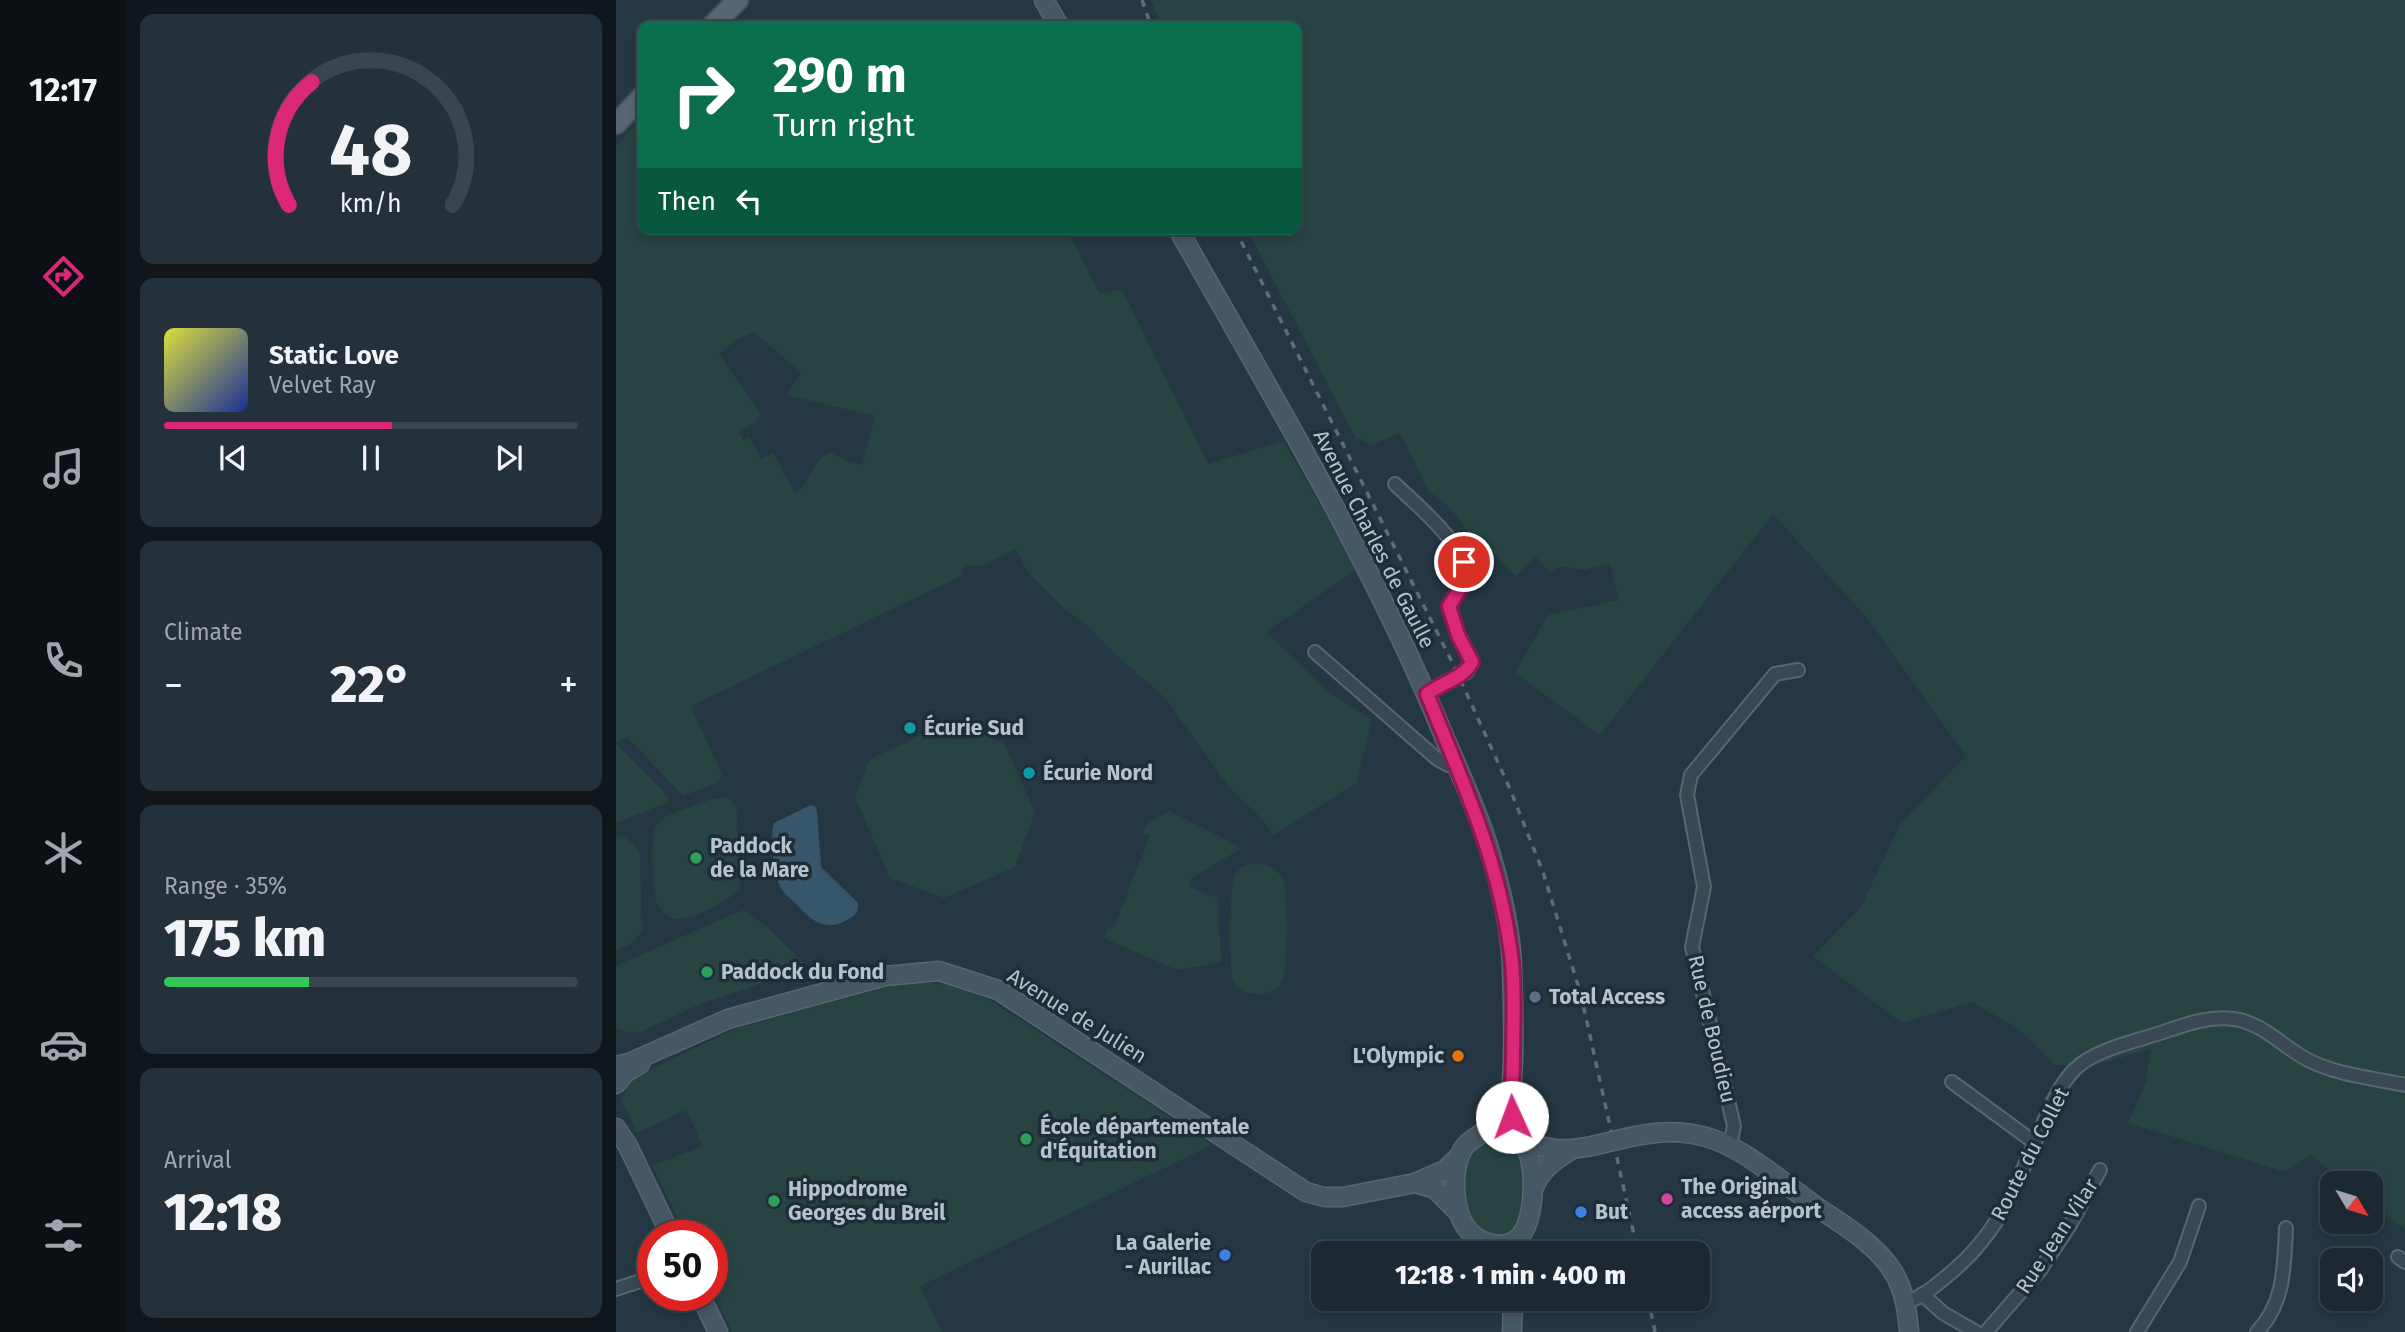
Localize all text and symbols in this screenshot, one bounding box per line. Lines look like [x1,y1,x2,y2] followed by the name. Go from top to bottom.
[773,46,907,105] text: 290 m
[658,49,749,140] icon: right
[29,71,97,109] text: 12:17
[773,106,915,144] text: Turn right
[329,107,413,194] text: 48
[730,182,768,220] icon: left
[658,186,716,217] text: Then
[340,189,402,219] text: km/h
[39,252,88,301] icon: directions
[269,340,399,371] text: Static Love
[269,371,376,399] text: Velvet Ray
[1308,425,1440,653] street label: Avenue Charles de Gaulle
[214,439,252,477] icon: previous
[352,439,390,477] icon: pause
[490,439,528,477] icon: next
[39,444,88,493] icon: music
[1434,532,1494,592] pin
[1445,543,1483,581] icon: arrive
[164,618,243,646] text: Climate
[39,636,88,685] icon: phone
[330,653,412,716] text: 22°
[164,662,183,708] text: −
[559,662,578,708] text: +
[924,714,1024,741] place label: Écurie Sud
[902,720,918,736] marker: Écurie Sud
[1043,759,1153,786] place label: Écurie Nord
[1021,765,1037,781] marker: Écurie Nord
[39,828,88,877] icon: climate
[710,833,810,883] place label: Paddock de la Mare
[688,850,704,866] marker: Paddock de la Mare
[164,872,287,900] text: Range · 35%
[164,907,326,970] text: 175 km
[1682,953,1742,1105] street label: Rue de Boudieu
[721,959,884,985] place label: Paddock du Fond
[1003,963,1151,1069] street label: Avenue de Julien
[699,964,715,980] marker: Paddock du Fond
[1549,984,1665,1010] place label: Total Access
[1527,989,1543,1005] marker: Total Access
[39,1020,88,1069] icon: car
[1353,1043,1444,1069] place label: L'Olympic
[1450,1048,1466,1064] marker: L'Olympic
[1475,1080,1549,1154] position arrow
[1985,1083,2075,1225] street label: Route du Collet
[1040,1113,1250,1164] place label: École départementale d'Équitation
[1018,1131,1034,1147] marker: École départementale d'Équitation
[164,1146,231,1174] text: Arrival
[2320,1171,2384,1234] north arrow
[2320,1171,2383,1311] map controls
[1681,1174,1822,1224] place label: The Original access aérport
[2010,1174,2104,1298] street label: Rue Jean Vilar
[788,1176,946,1226] place label: Hippodrome Georges du Breil
[164,1181,282,1244] text: 12:18
[1659,1191,1675,1207] marker: The Original access aérport
[766,1193,782,1209] marker: Hippodrome Georges du Breil
[1595,1199,1629,1225] place label: But
[1573,1204,1589,1220] marker: But
[39,1211,88,1260] icon: filters
[637,1220,728,1311] speed limit sign: 50
[1115,1230,1211,1280] place label: La Galerie - Aurillac
[1217,1247,1233,1263] marker: La Galerie - Aurillac
[2320,1248,2383,1311] button: sound
[1395,1260,1626,1291] text: 12:18 · 1 min · 400 m

